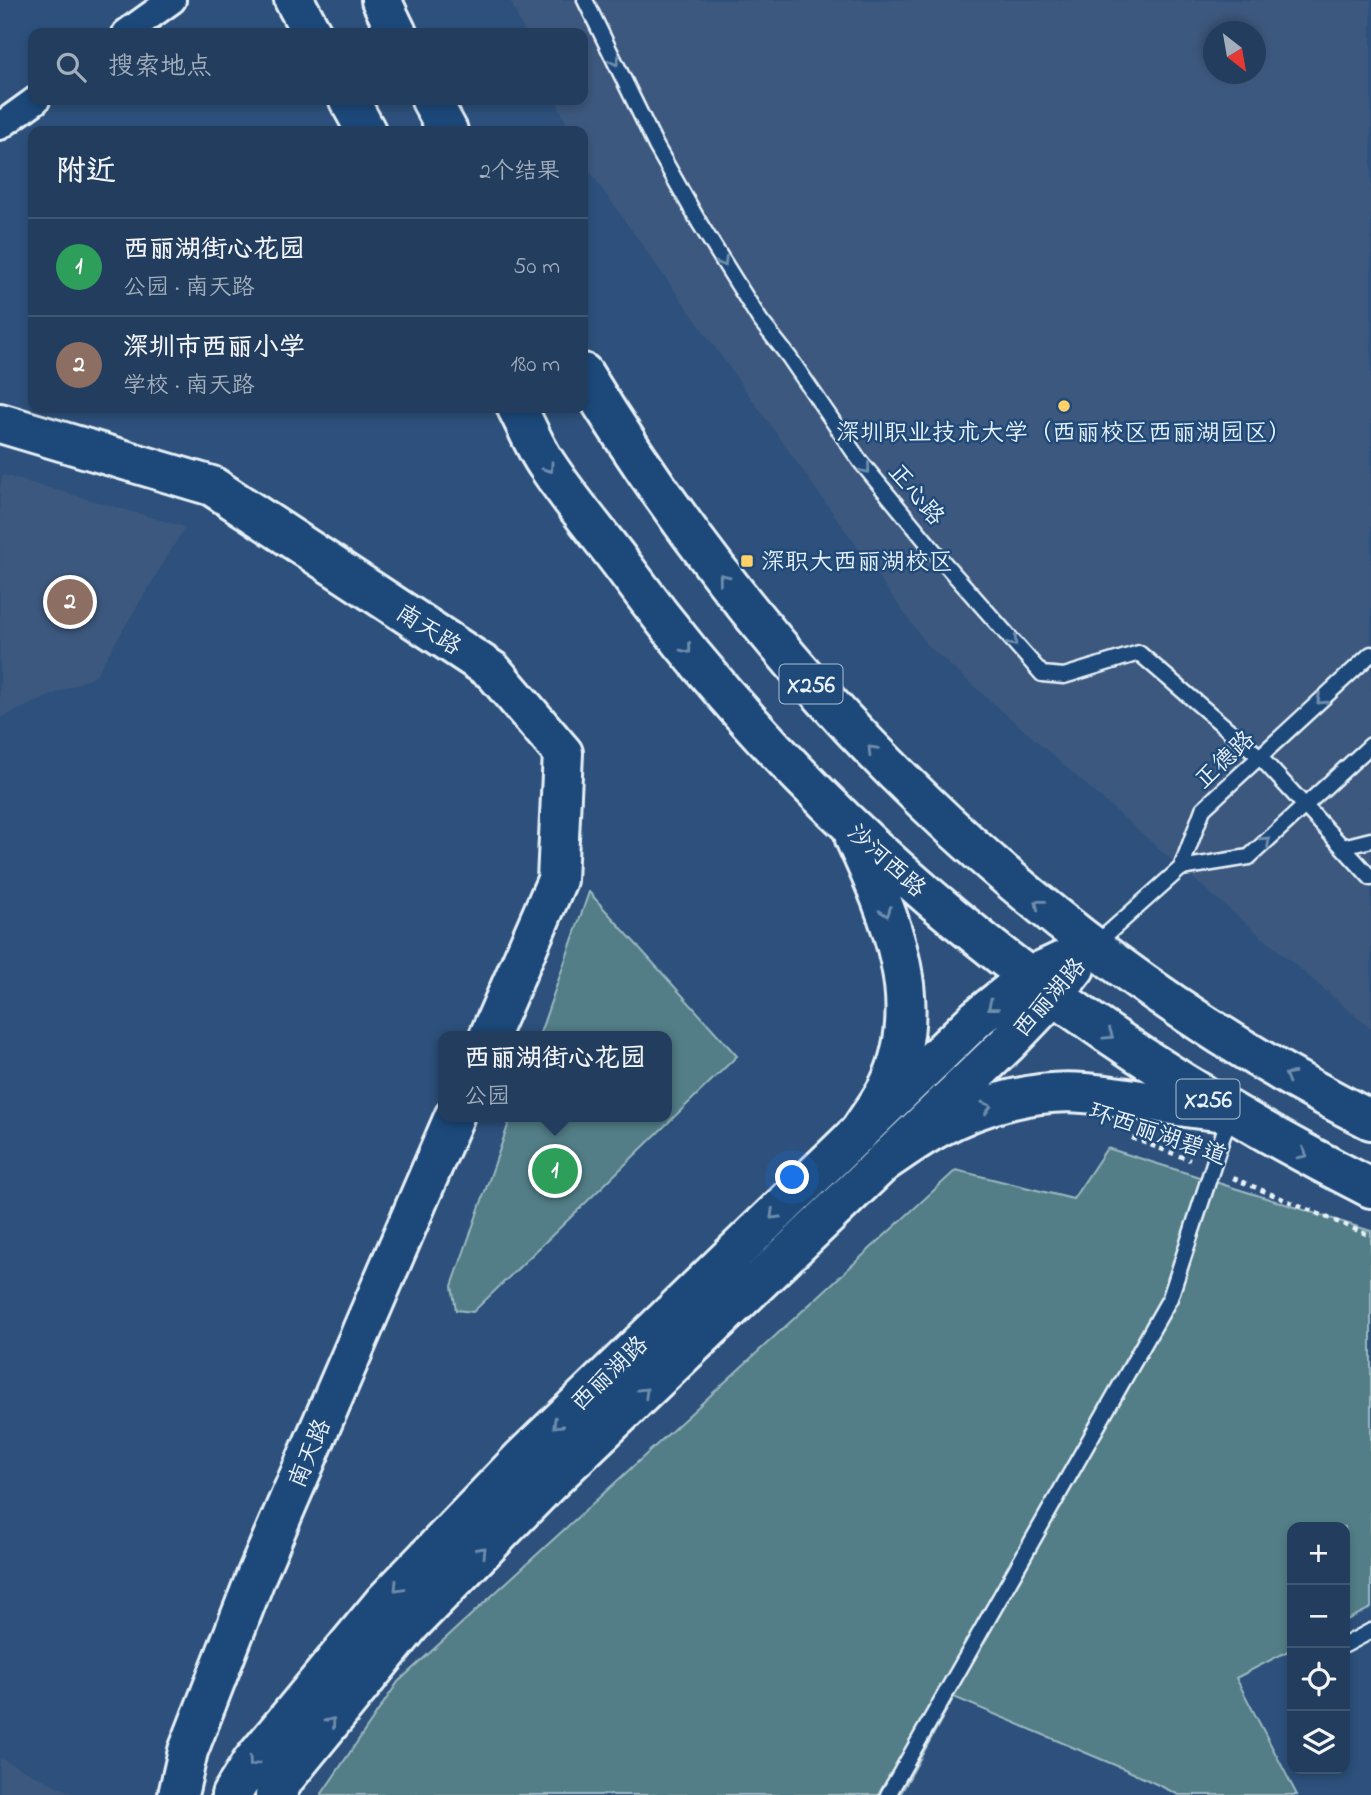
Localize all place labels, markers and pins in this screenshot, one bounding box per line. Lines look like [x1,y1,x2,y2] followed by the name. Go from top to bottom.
[1056,398,1072,414] marker: 深圳职业技术大学（西丽校区西丽湖园区）
[836,417,1292,452] place label: 深圳职业技术大学（西丽校区西丽湖园区）
[761,546,953,581] place label: 深职大西丽湖校区
[739,553,755,569] marker: 深职大西丽湖校区
[47,576,93,628] pin: 2
[532,1145,578,1197] pin: 1

